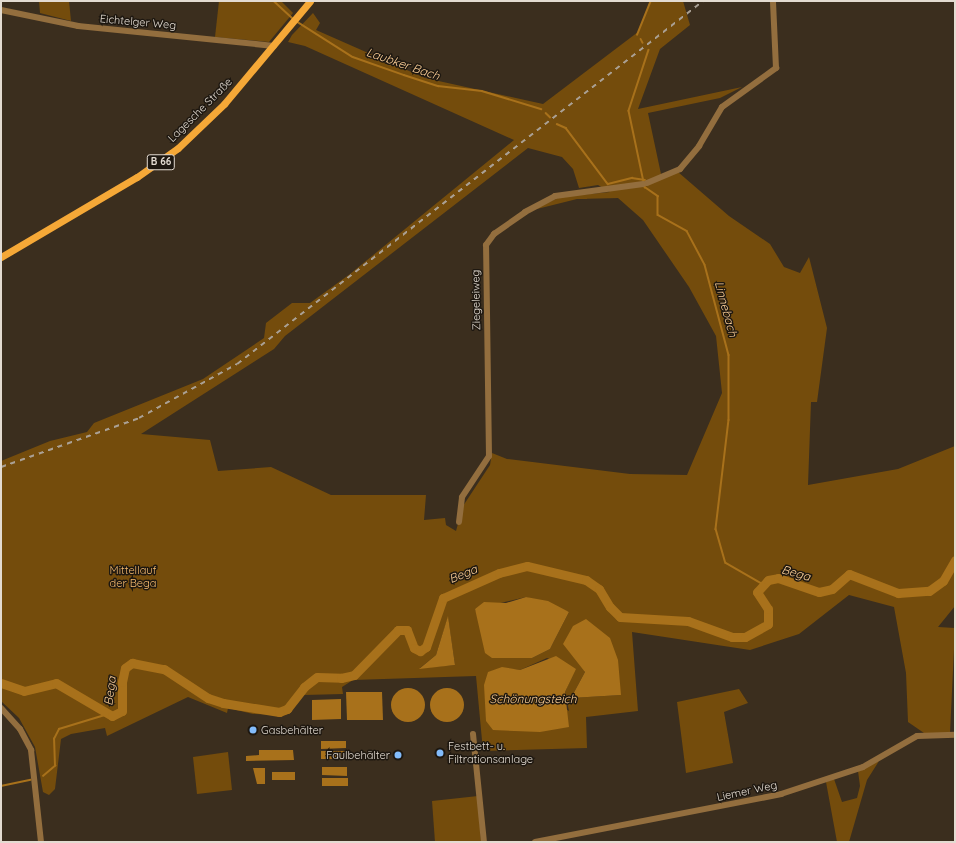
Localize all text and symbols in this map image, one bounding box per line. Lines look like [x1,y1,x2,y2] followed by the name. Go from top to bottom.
[99,12,177,32] street label: Eichtelger Weg
[364,45,442,83] water label: Laubker Bach
[165,75,235,145] street label: Lagesche Straße
[146,154,176,170] road number: B 66
[469,270,483,330] street label: Ziegeleiweg
[712,280,740,338] water label: Linnebach
[447,562,479,586] water label: Bega
[780,562,812,584] water label: Bega
[110,564,156,590] park label: Mittellauf der Bega
[101,676,119,706] water label: Bega
[489,692,577,706] water label: Schönungsteich
[261,723,323,737] place label: Gasbehälter
[248,725,258,735] marker: Gasbehälter
[448,740,533,766] place label: Festbett- u. Filtrationsanlage
[326,748,390,762] place label: Faulbehälter
[435,748,445,758] marker: Festbett- u. Filtrationsanlage
[393,750,403,760] marker: Faulbehälter
[716,778,778,804] street label: Liemer Weg

